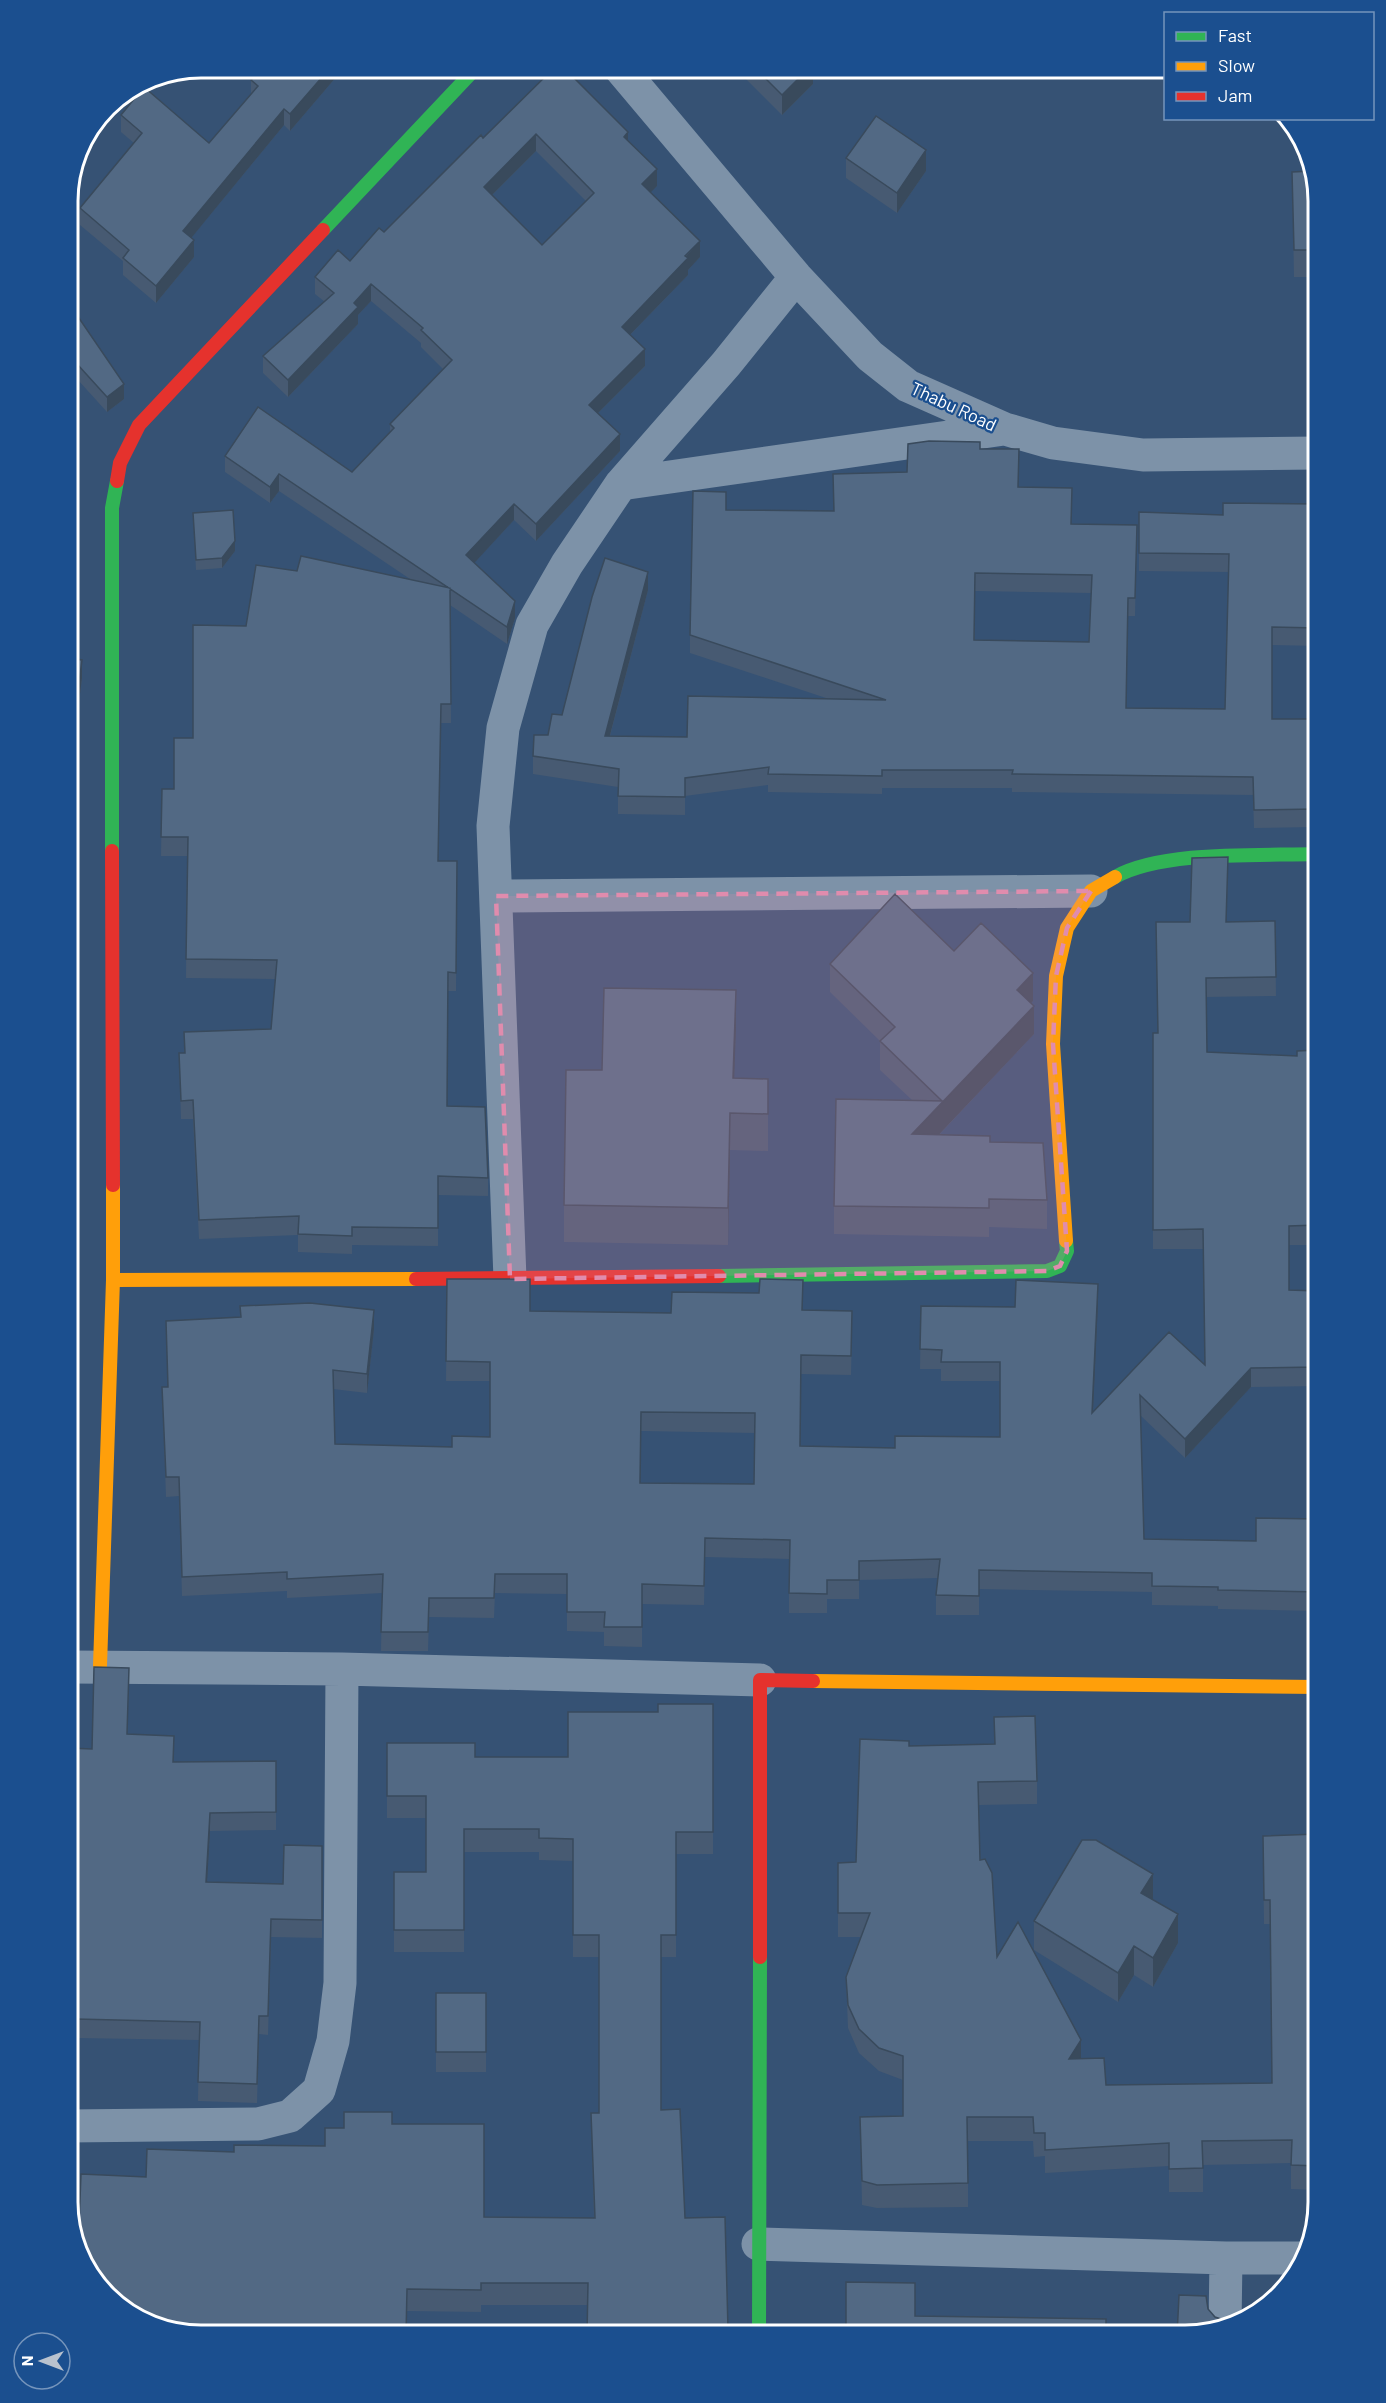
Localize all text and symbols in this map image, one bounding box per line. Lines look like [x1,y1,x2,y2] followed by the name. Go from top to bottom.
[1164,12,1374,120] legend
[1218,24,1252,46] text: Fast
[1218,54,1255,76] text: Slow
[1218,84,1252,106] text: Jam
[908,377,1000,435] street label: Thabu Road
[12,2331,72,2391] north arrow
[17,2356,36,2366] text: N

